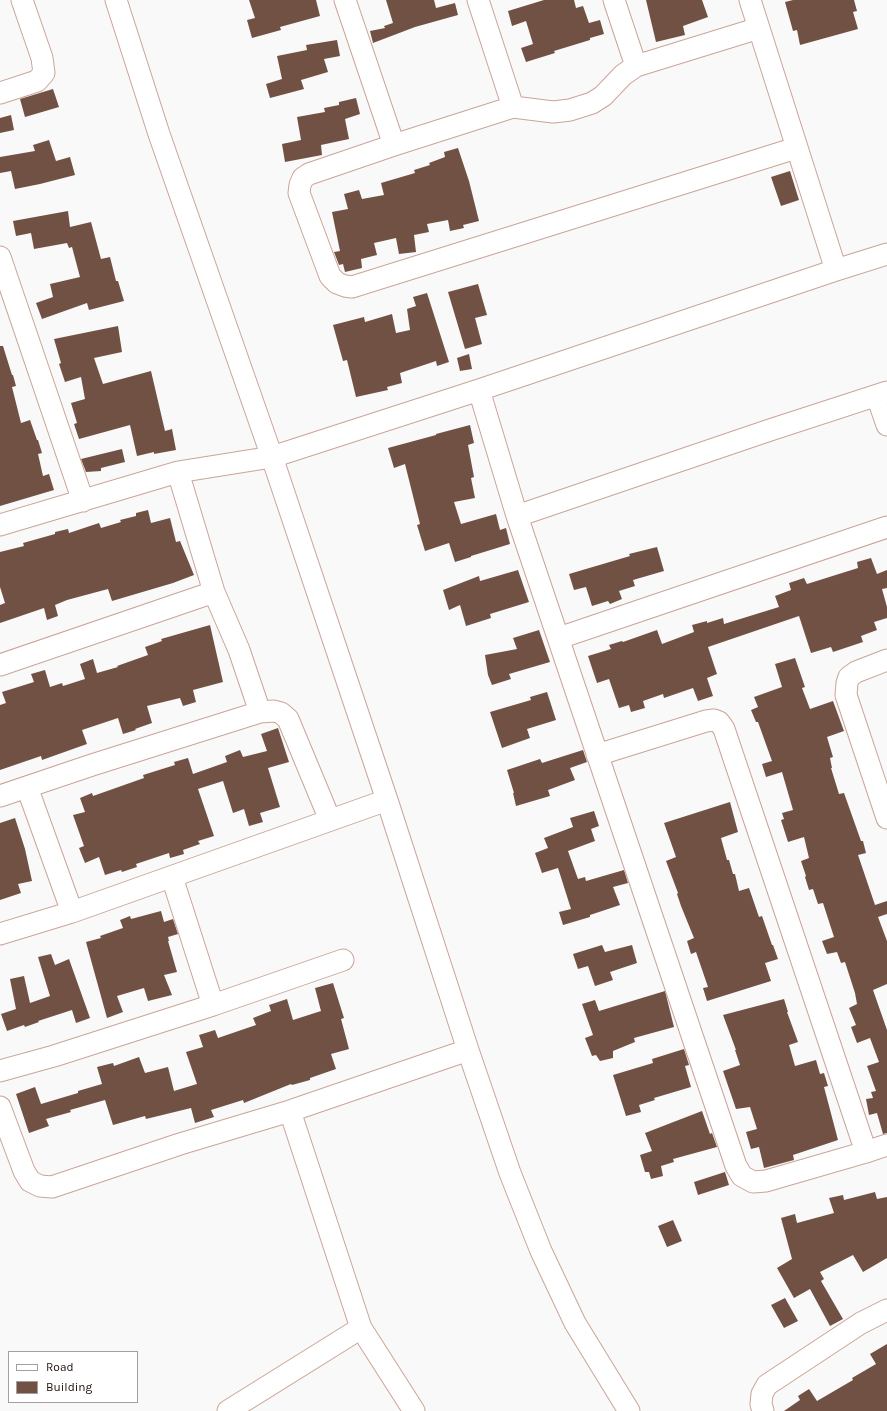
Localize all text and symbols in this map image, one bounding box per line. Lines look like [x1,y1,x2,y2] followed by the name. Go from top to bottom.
[8,1351,138,1403] legend
[46,1360,74,1374] text: Road
[46,1380,92,1394] text: Building

